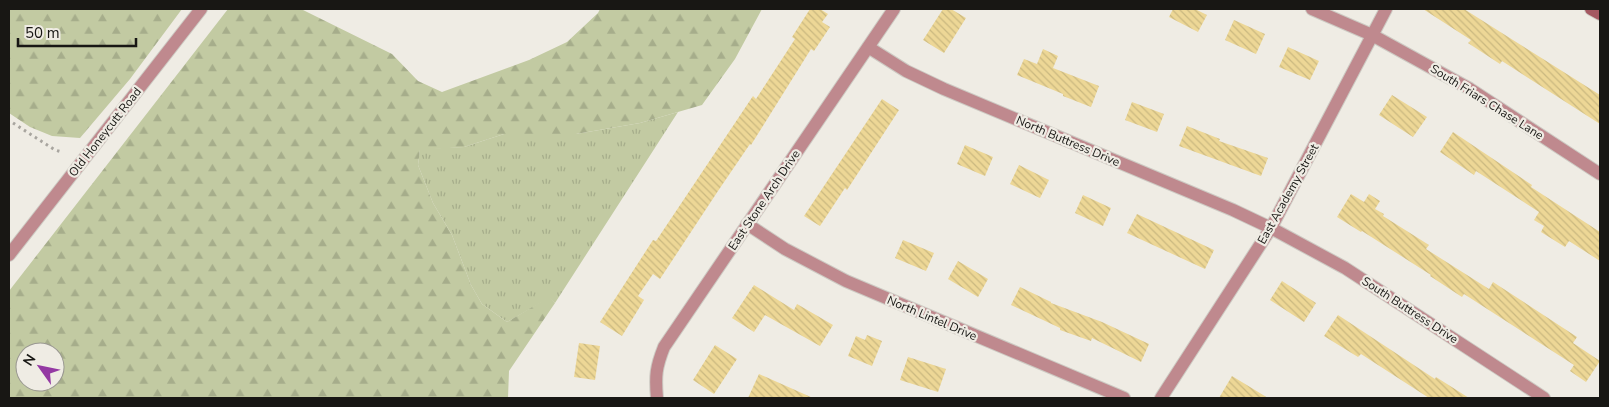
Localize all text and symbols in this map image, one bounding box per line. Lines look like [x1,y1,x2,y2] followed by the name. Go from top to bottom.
[18,15,135,47] scale bar
[25,23,60,43] text: 50 m
[1427,61,1547,143] street label: South Friars Chase Lane
[65,84,145,180] street label: Old Honeycutt Road
[1014,112,1122,170] street label: North Buttress Drive
[1254,140,1323,247] street label: East Academy Street
[724,147,804,253] street label: East Stone Arch Drive
[1359,273,1461,347] street label: South Buttress Drive
[885,292,979,344] street label: North Lintel Drive
[15,342,65,392] north arrow
[19,351,40,370] text: N

